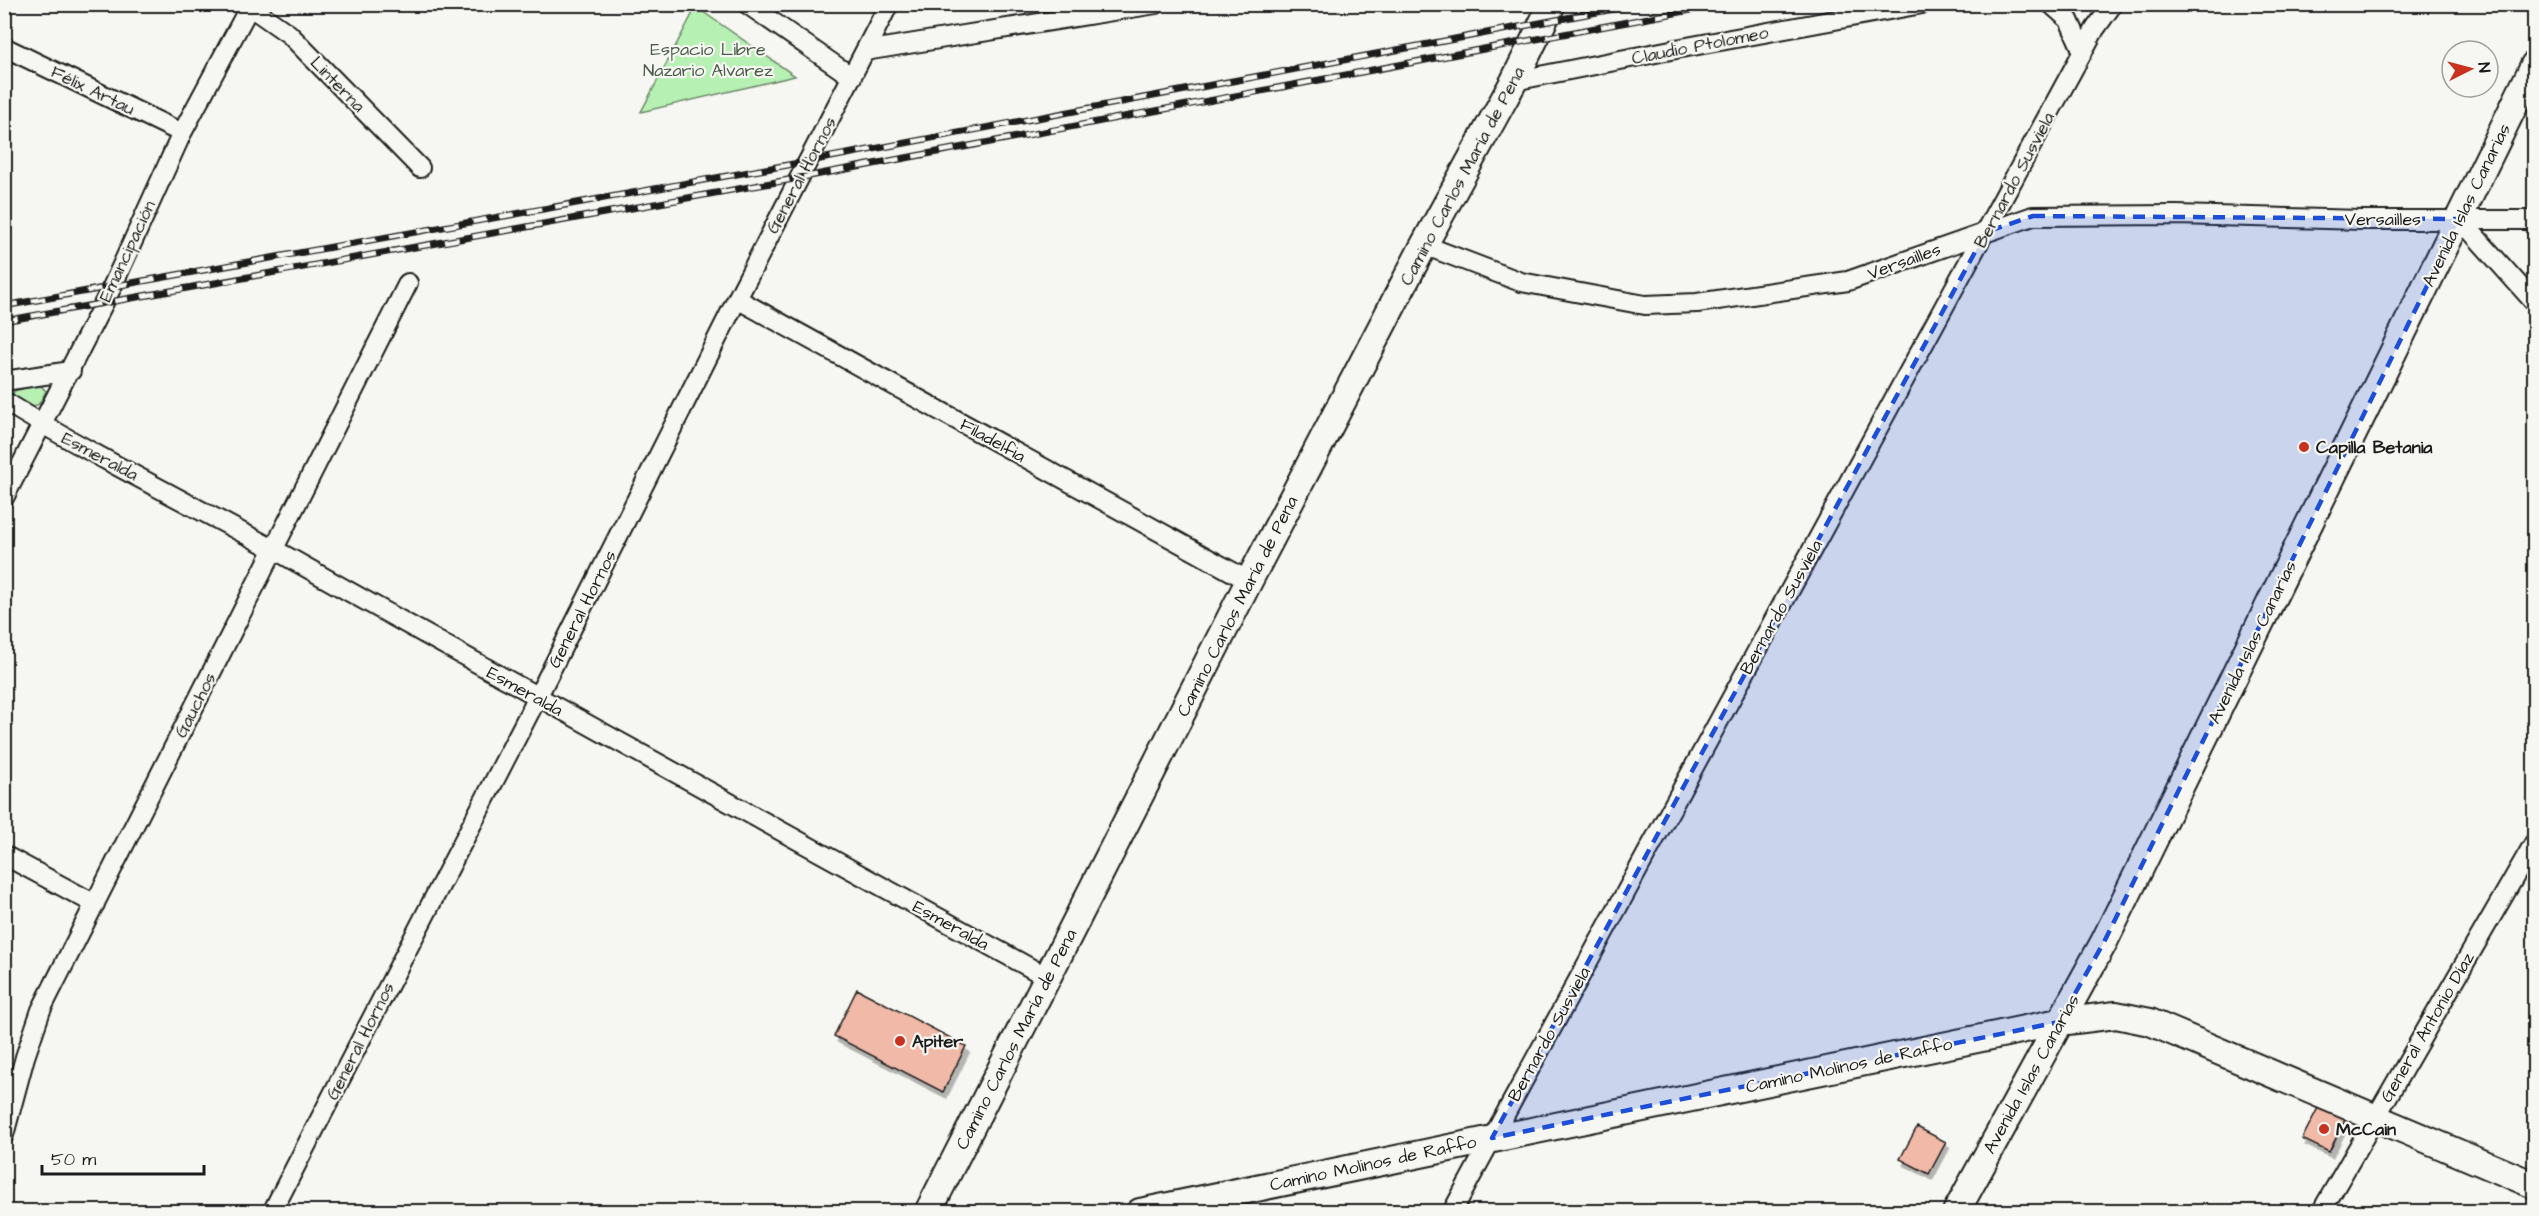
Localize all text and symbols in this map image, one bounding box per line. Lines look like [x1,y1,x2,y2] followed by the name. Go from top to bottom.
[1630,20,1771,71] street label: Claudio Ptolomeo
[643,37,773,83] park label: Espacio Libre Nazario Alvarez
[2440,39,2500,99] north arrow
[305,51,371,118] street label: Linterna
[47,59,139,122] street label: Félix Artau
[2472,61,2495,74] text: N
[1394,62,1531,290] street label: Camino Carlos María de Pena
[1968,108,2061,253] street label: Bernardo Susviela
[760,112,843,238] street label: General Hornos
[2416,119,2517,291] street label: Avenida Islas Canarias
[93,196,162,306] street label: Emancipación
[2345,207,2421,232] street label: Versailles
[1864,237,1944,286] street label: Versailles
[955,412,1030,469] street label: Filadelfia
[57,426,143,487] street label: Esmeralda
[2316,435,2433,460] place label: Capilla Betania
[2297,440,2311,454] marker: Capilla Betania
[1171,492,1304,721] street label: Camino Carlos María de Pena
[1734,535,1829,679] street label: Bernardo Susviela
[542,546,623,672] street label: General Hornos
[2202,556,2303,728] street label: Avenida Islas Canarias
[482,660,567,723] street label: Esmeralda
[168,668,223,742] street label: Gauchos
[908,894,993,957] street label: Esmeralda
[950,925,1083,1154] street label: Camino Carlos María de Pena
[2374,948,2481,1107] street label: General Antonio Díaz
[1502,962,1597,1106] street label: Bernardo Susviela
[320,978,401,1104] street label: General Hornos
[1977,990,2086,1159] street label: Avenida Islas Canarias
[912,1029,963,1054] place label: Apiter
[1744,1031,1955,1100] street label: Camino Molinos de Raffo
[893,1034,907,1048] marker: Apiter
[2336,1117,2396,1142] place label: McCain
[2317,1122,2331,1136] marker: McCain
[1268,1129,1479,1198] street label: Camino Molinos de Raffo
[42,1138,204,1176] scale bar
[51,1147,96,1172] text: 50 m

